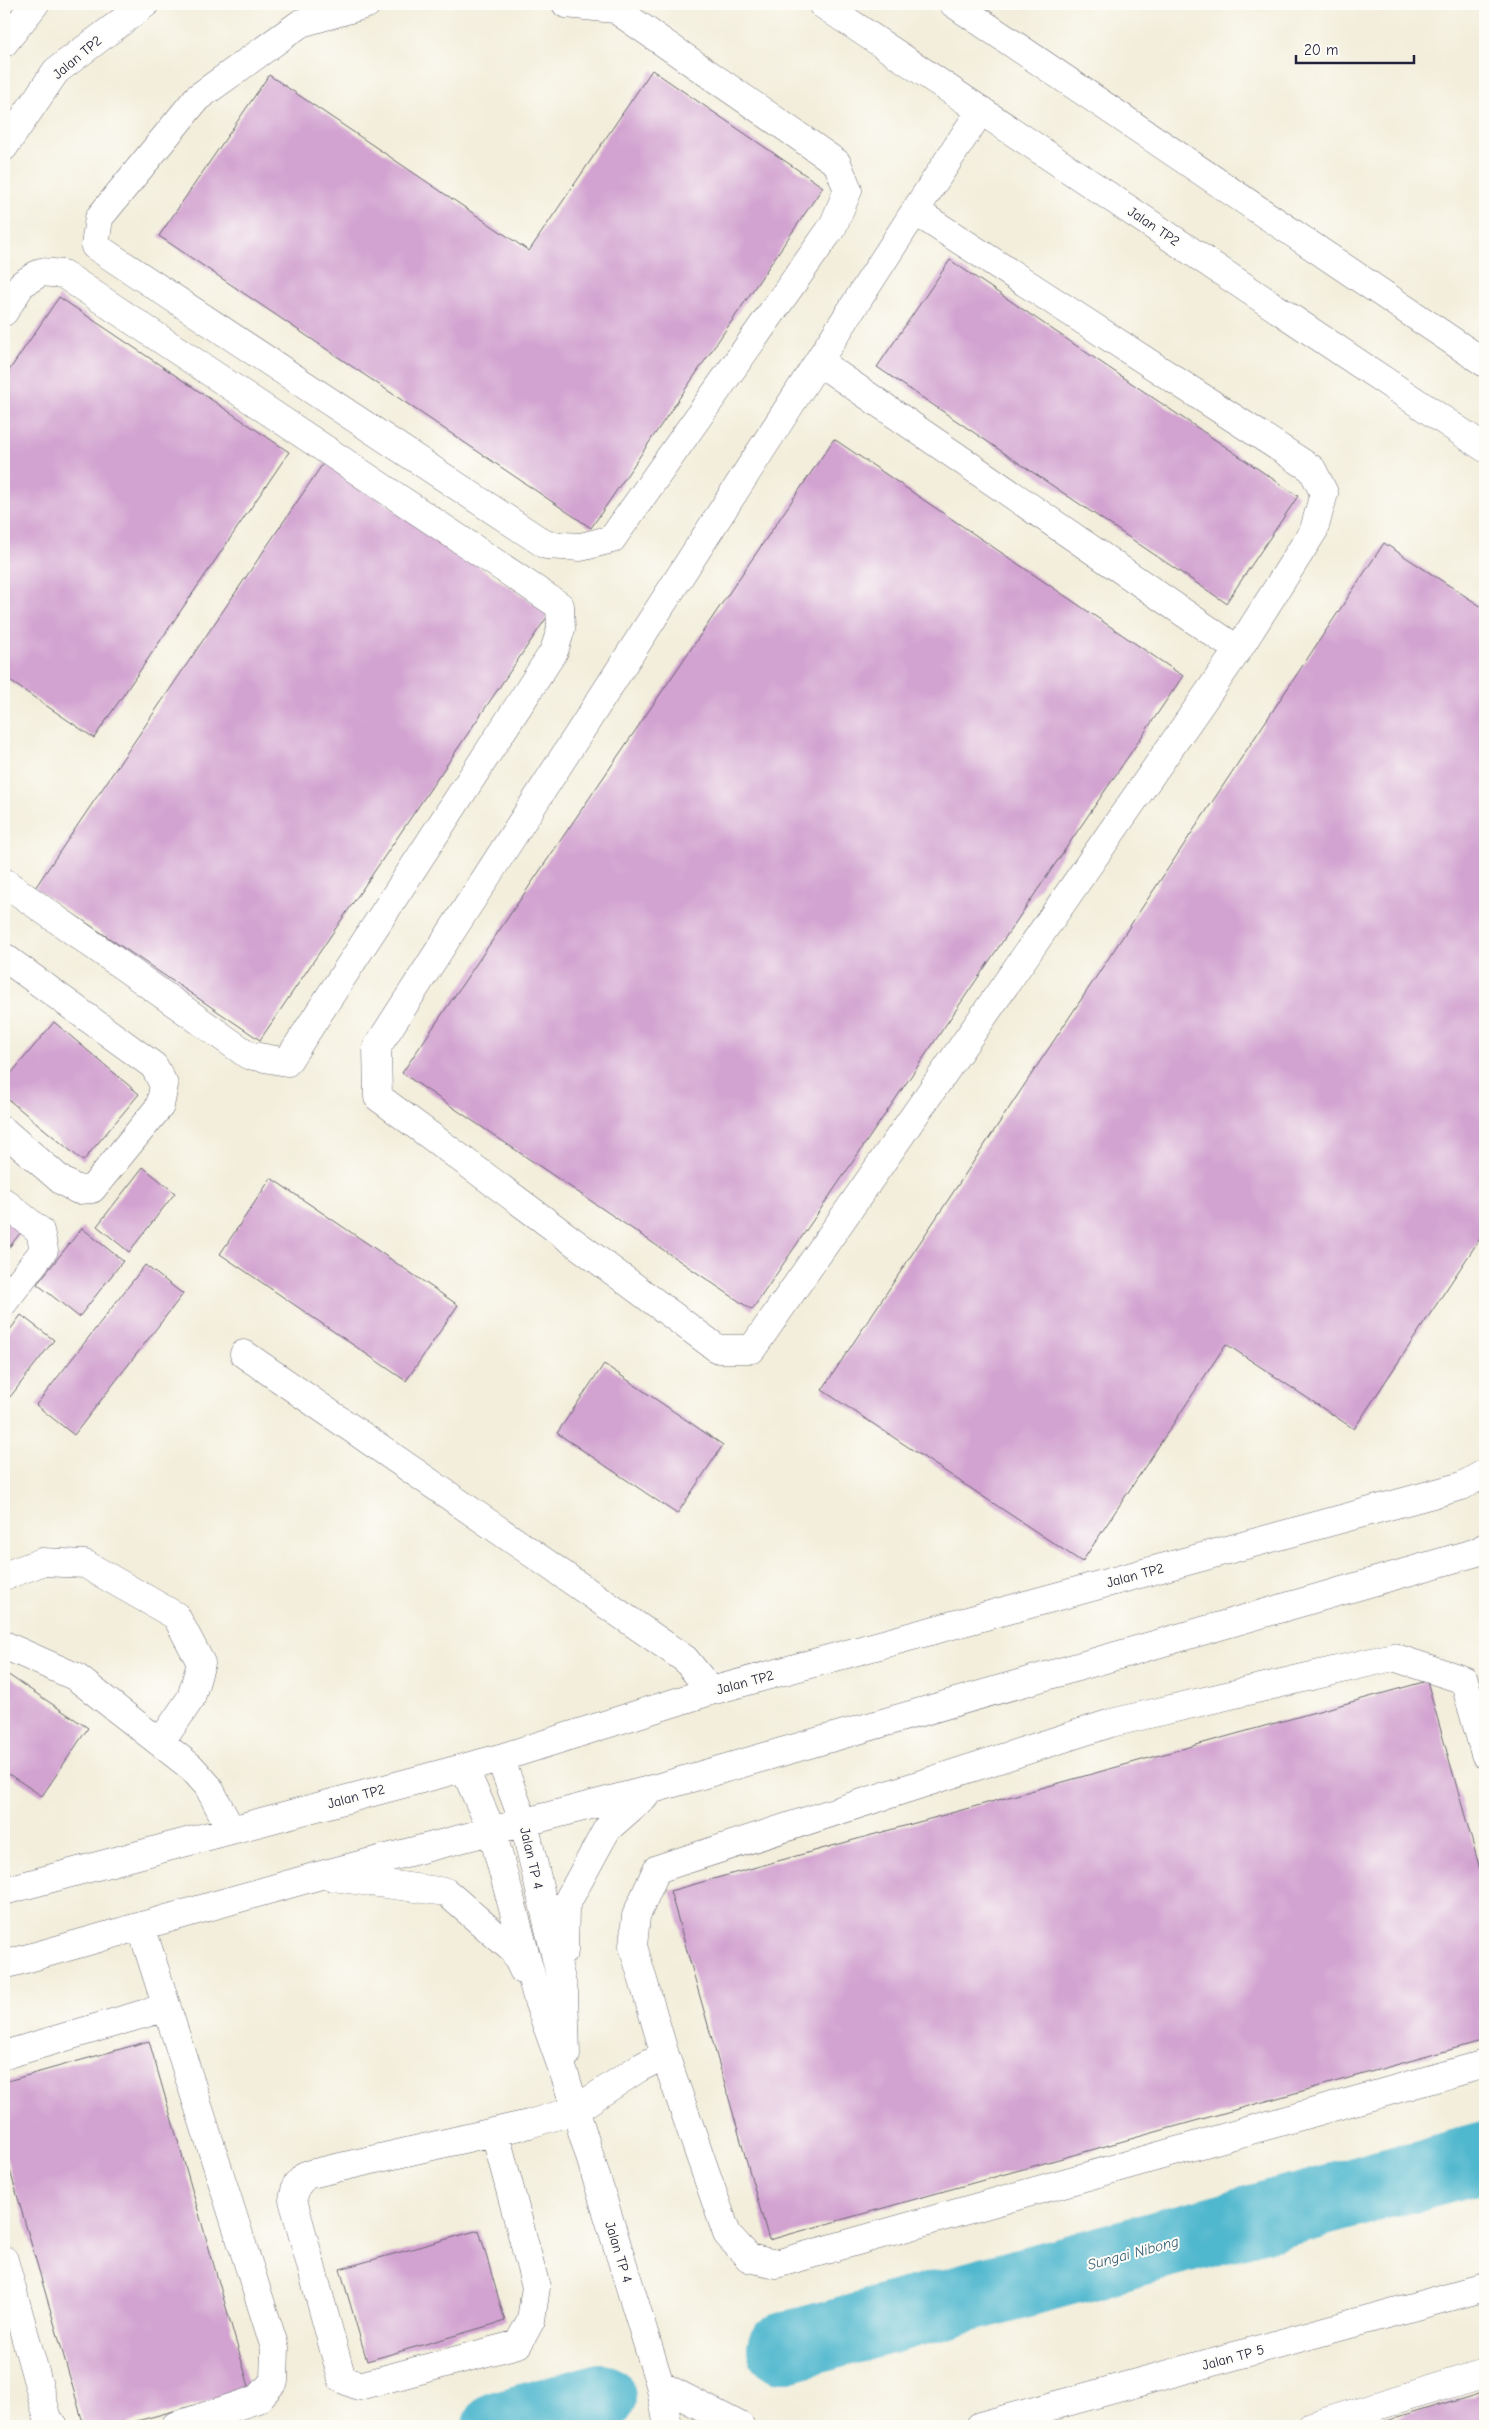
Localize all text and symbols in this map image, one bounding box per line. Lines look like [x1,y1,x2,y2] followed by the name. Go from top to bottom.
[49,32,105,83] street label: Jalan TP2
[1296,32,1414,64] scale bar
[1304,41,1338,59] text: 20 m
[1125,203,1183,250] street label: Jalan TP2
[1105,1560,1166,1591] street label: Jalan TP2
[715,1667,776,1698] street label: Jalan TP2
[326,1781,387,1812] street label: Jalan TP2
[516,1826,547,1891] street label: Jalan TP 4
[601,2220,636,2285] street label: Jalan TP 4
[1085,2232,1181,2274] water label: Sungai Nibong
[1200,2341,1266,2374] street label: Jalan TP 5

